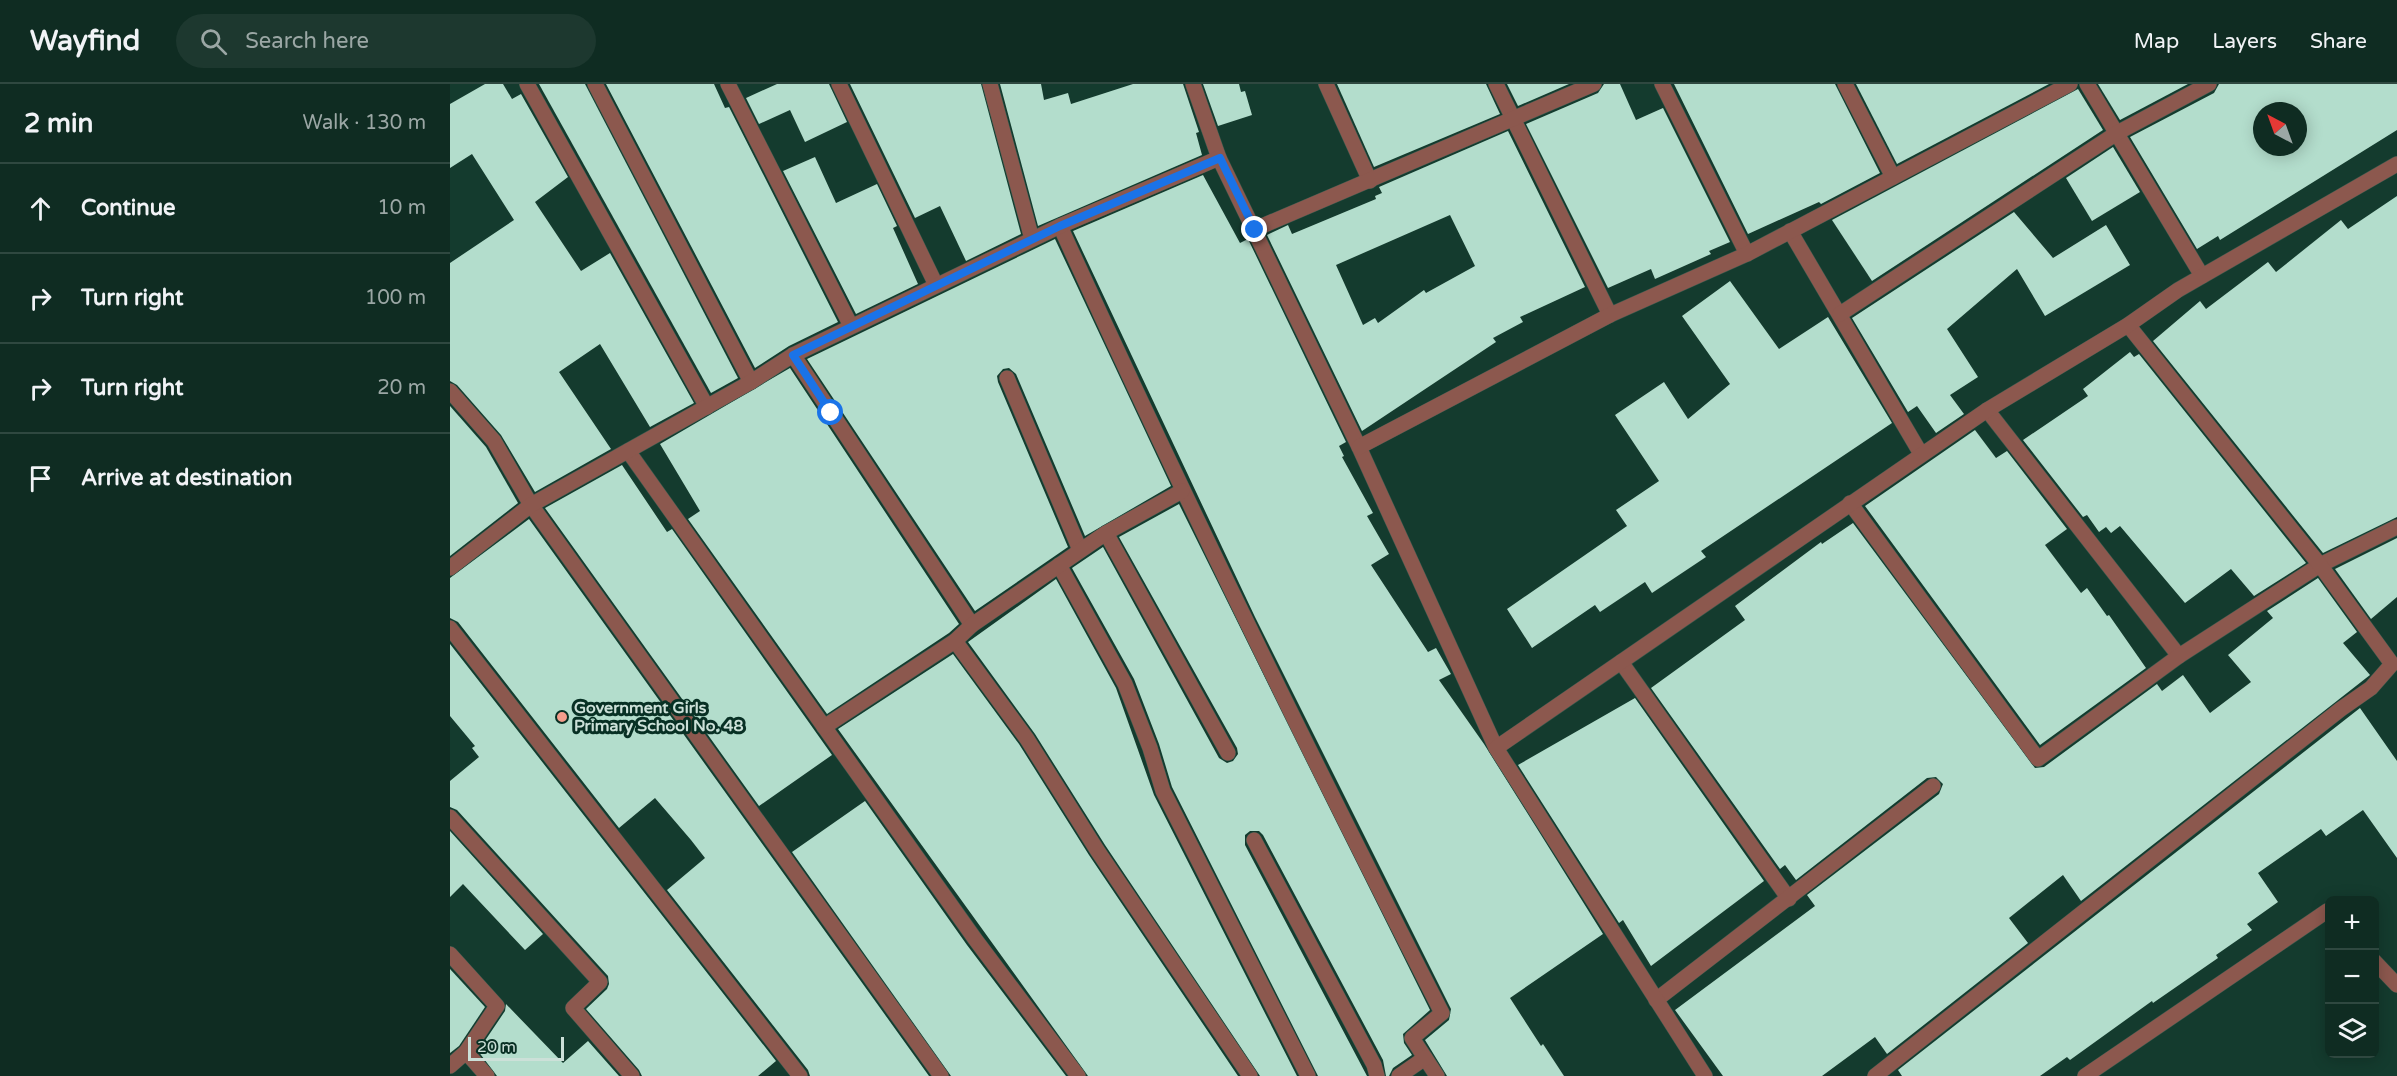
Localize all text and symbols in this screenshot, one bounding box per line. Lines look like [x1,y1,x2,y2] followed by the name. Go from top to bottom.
[176,14,596,68] search box
[30,24,140,58] text: Wayfind
[197,25,230,58] icon: search
[245,28,369,54] text: Search here
[2134,29,2179,54] text: Map
[2212,29,2277,54] text: Layers
[2310,29,2367,54] text: Share
[2253,102,2307,156] north arrow
[24,108,93,139] text: 2 min
[303,111,426,135] text: Walk · 130 m
[24,192,57,225] icon: ahead
[81,195,176,221] text: Continue
[377,196,426,220] text: 10 m
[1241,216,1267,242] route end
[24,282,57,315] icon: right
[81,285,183,311] text: Turn right
[365,286,426,310] text: 100 m
[24,372,57,405] icon: right
[81,375,183,401] text: Turn right
[377,376,426,400] text: 20 m
[817,399,843,425] route start
[24,462,57,495] icon: arrive
[81,465,292,491] text: Arrive at destination
[574,698,744,736] place label: Government Girls Primary School No. 48
[555,710,569,724] marker: Government Girls Primary School No. 48
[2325,896,2379,1058] map controls
[2325,896,2379,950] button: +
[2325,950,2379,1004] button: −
[2325,1004,2379,1058] button: layers
[468,1034,564,1062] scale bar
[477,1037,516,1057] text: 20 m

